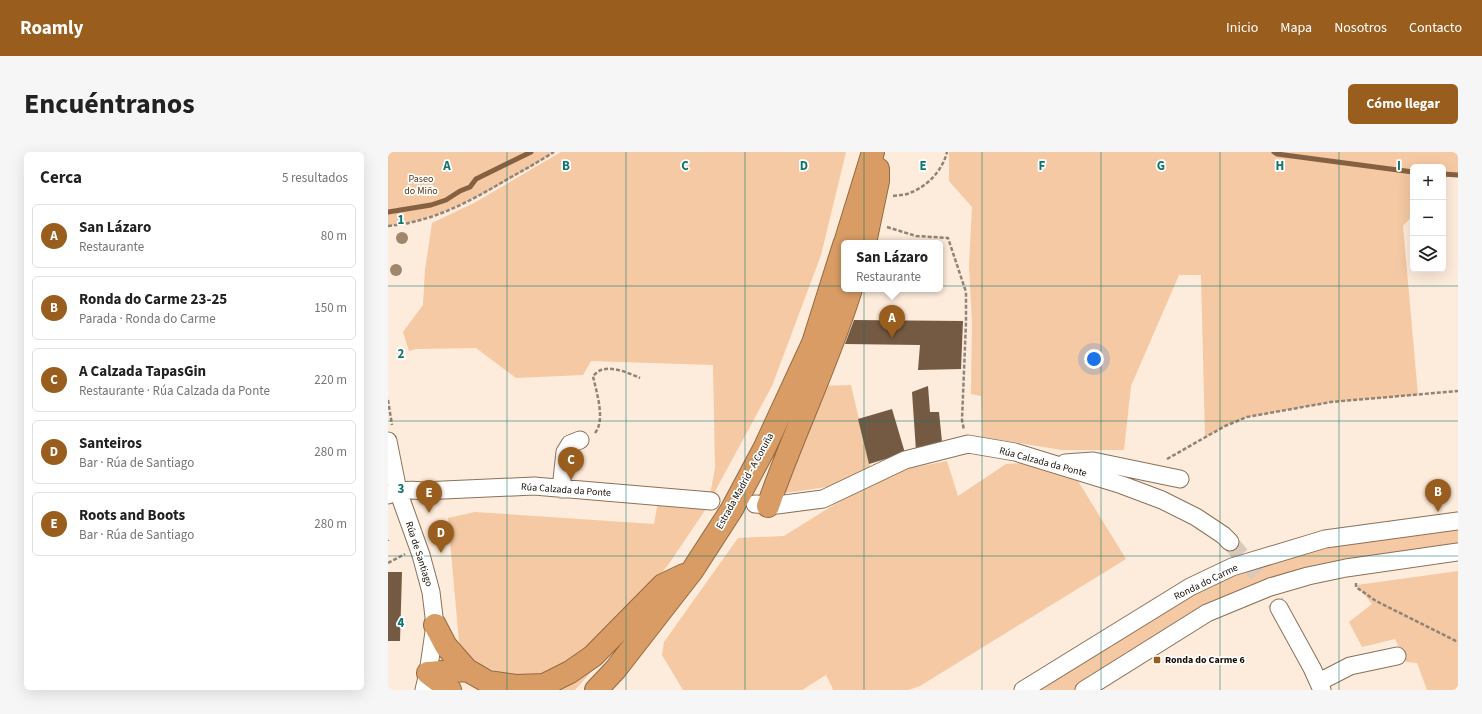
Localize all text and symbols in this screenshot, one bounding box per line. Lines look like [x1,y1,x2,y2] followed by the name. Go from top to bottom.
[20,15,83,42] text: Roamly
[1226,18,1258,38] text: Inicio
[1280,18,1312,38] text: Mapa
[1334,18,1387,38] text: Nosotros
[1409,18,1462,38] text: Contacto
[24,84,195,124] text: Encuéntranos
[1348,84,1458,124] button: Cómo llegar
[442,157,451,175] text: A
[562,157,570,175] text: B
[681,157,689,175] text: C
[800,157,808,175] text: D
[919,157,927,175] text: E
[1039,157,1046,175] text: F
[1157,157,1165,175] text: G
[1276,157,1284,175] text: H
[1397,157,1401,175] text: I
[1410,164,1446,272] map controls
[1410,164,1446,200] button: +
[40,166,82,190] text: Cerca
[282,169,348,187] text: 5 resultados
[404,172,438,198] park label: Paseo do Miño
[1410,200,1446,236] button: −
[398,211,405,229] text: 1
[79,217,151,238] text: San Lázaro
[50,227,58,245] text: A
[321,227,347,245] text: 80 m
[1410,236,1446,272] button: layers
[79,238,144,256] text: Restaurante
[841,240,943,292] popup
[856,247,928,268] text: San Lázaro
[856,268,921,286] text: Restaurante
[79,289,227,310] text: Ronda do Carme 23-25
[50,299,58,317] text: B
[314,299,347,317] text: 150 m
[879,305,905,338] pin: A
[79,310,216,328] text: Parada · Ronda do Carme
[398,345,405,363] text: 2
[1084,349,1104,369] your location
[79,361,206,382] text: A Calzada TapasGin
[50,371,58,389] text: C
[314,371,347,389] text: 220 m
[79,382,270,400] text: Restaurante · Rúa Calzada da Ponte
[713,430,777,532] street label: Estrada Madrid - A Coruña
[79,433,142,454] text: Santeiros
[50,443,58,461] text: D
[314,443,347,461] text: 280 m
[998,444,1088,480] street label: Rúa Calzada da Ponte
[558,447,584,480] pin: C
[79,454,194,472] text: Bar · Rúa de Santiago
[1425,479,1451,512] pin: B
[398,480,405,498] text: 3
[416,480,442,513] pin: E
[521,480,612,500] street label: Rúa Calzada da Ponte
[79,505,185,526] text: Roots and Boots
[50,515,58,533] text: E
[314,515,347,533] text: 280 m
[402,520,436,588] street label: Rúa de Santiago
[428,520,454,553] pin: D
[79,526,194,544] text: Bar · Rúa de Santiago
[1172,560,1240,604] street label: Ronda do Carme
[398,614,405,632] text: 4
[1165,653,1245,667] place label: Ronda do Carme 6
[1152,655,1162,665] marker: Ronda do Carme 6

